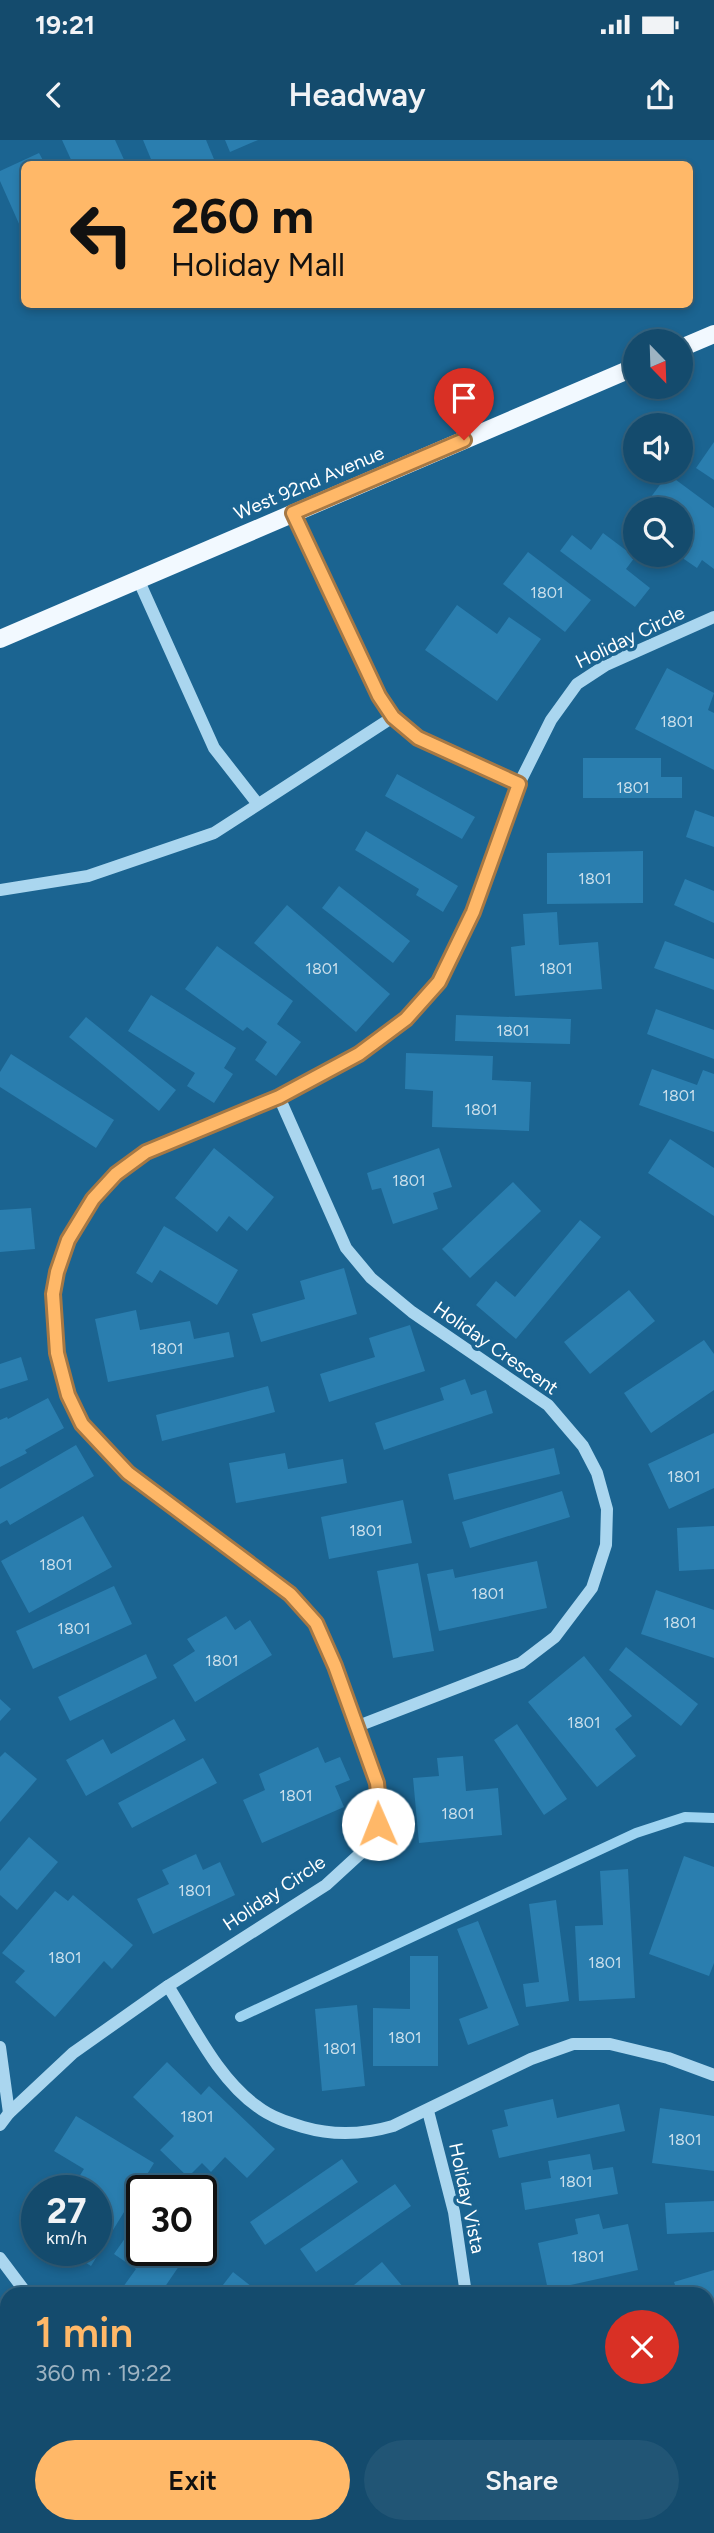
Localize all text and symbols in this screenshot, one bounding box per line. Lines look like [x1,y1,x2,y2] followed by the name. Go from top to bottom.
[35,9,95,41] text: 19:21
[35,76,73,114] icon: back
[288,76,426,114] text: Headway
[641,76,679,114] icon: share
[171,186,314,245] text: 260 m
[56,189,147,280] icon: left
[171,246,345,284] text: Holiday Mall
[623,329,693,399] north arrow
[623,329,693,567] map controls
[434,368,494,440] pin
[445,379,483,417] icon: arrive
[623,413,693,483] button: sound
[231,441,387,525] street label: West 92nd Avenue
[623,497,693,567] button: search
[530,583,564,602] house number: 1801
[572,601,688,673] street label: Holiday Circle
[660,712,694,731] house number: 1801
[616,778,650,797] house number: 1801
[578,869,612,888] house number: 1801
[305,959,339,978] house number: 1801
[539,959,573,978] house number: 1801
[496,1021,530,1040] house number: 1801
[662,1086,696,1105] house number: 1801
[464,1100,498,1119] house number: 1801
[392,1171,426,1190] house number: 1801
[429,1296,563,1400] street label: Holiday Crescent
[150,1339,184,1358] house number: 1801
[667,1467,701,1486] house number: 1801
[349,1521,383,1540] house number: 1801
[39,1555,73,1574] house number: 1801
[471,1584,505,1603] house number: 1801
[663,1613,697,1632] house number: 1801
[57,1619,91,1638] house number: 1801
[205,1651,239,1670] house number: 1801
[567,1713,601,1732] house number: 1801
[279,1786,313,1805] house number: 1801
[341,1787,415,1861] position arrow
[441,1804,475,1823] house number: 1801
[218,1850,330,1936] street label: Holiday Circle
[178,1881,212,1900] house number: 1801
[48,1948,82,1967] house number: 1801
[588,1953,622,1972] house number: 1801
[388,2028,422,2047] house number: 1801
[323,2039,357,2058] house number: 1801
[180,2107,214,2126] house number: 1801
[668,2130,702,2149] house number: 1801
[444,2141,490,2255] street label: Holiday Vista
[559,2172,593,2191] house number: 1801
[126,2175,217,2266] speed limit sign: 30
[47,2190,86,2232] text: 27
[46,2227,87,2249] text: km/h
[571,2247,605,2266] house number: 1801
[35,2307,133,2358] text: 1 min
[605,2310,679,2384] button: close
[35,2359,172,2387] text: 360 m · 19:22
[35,2440,350,2520] button: Exit
[364,2440,679,2520] button: Share

